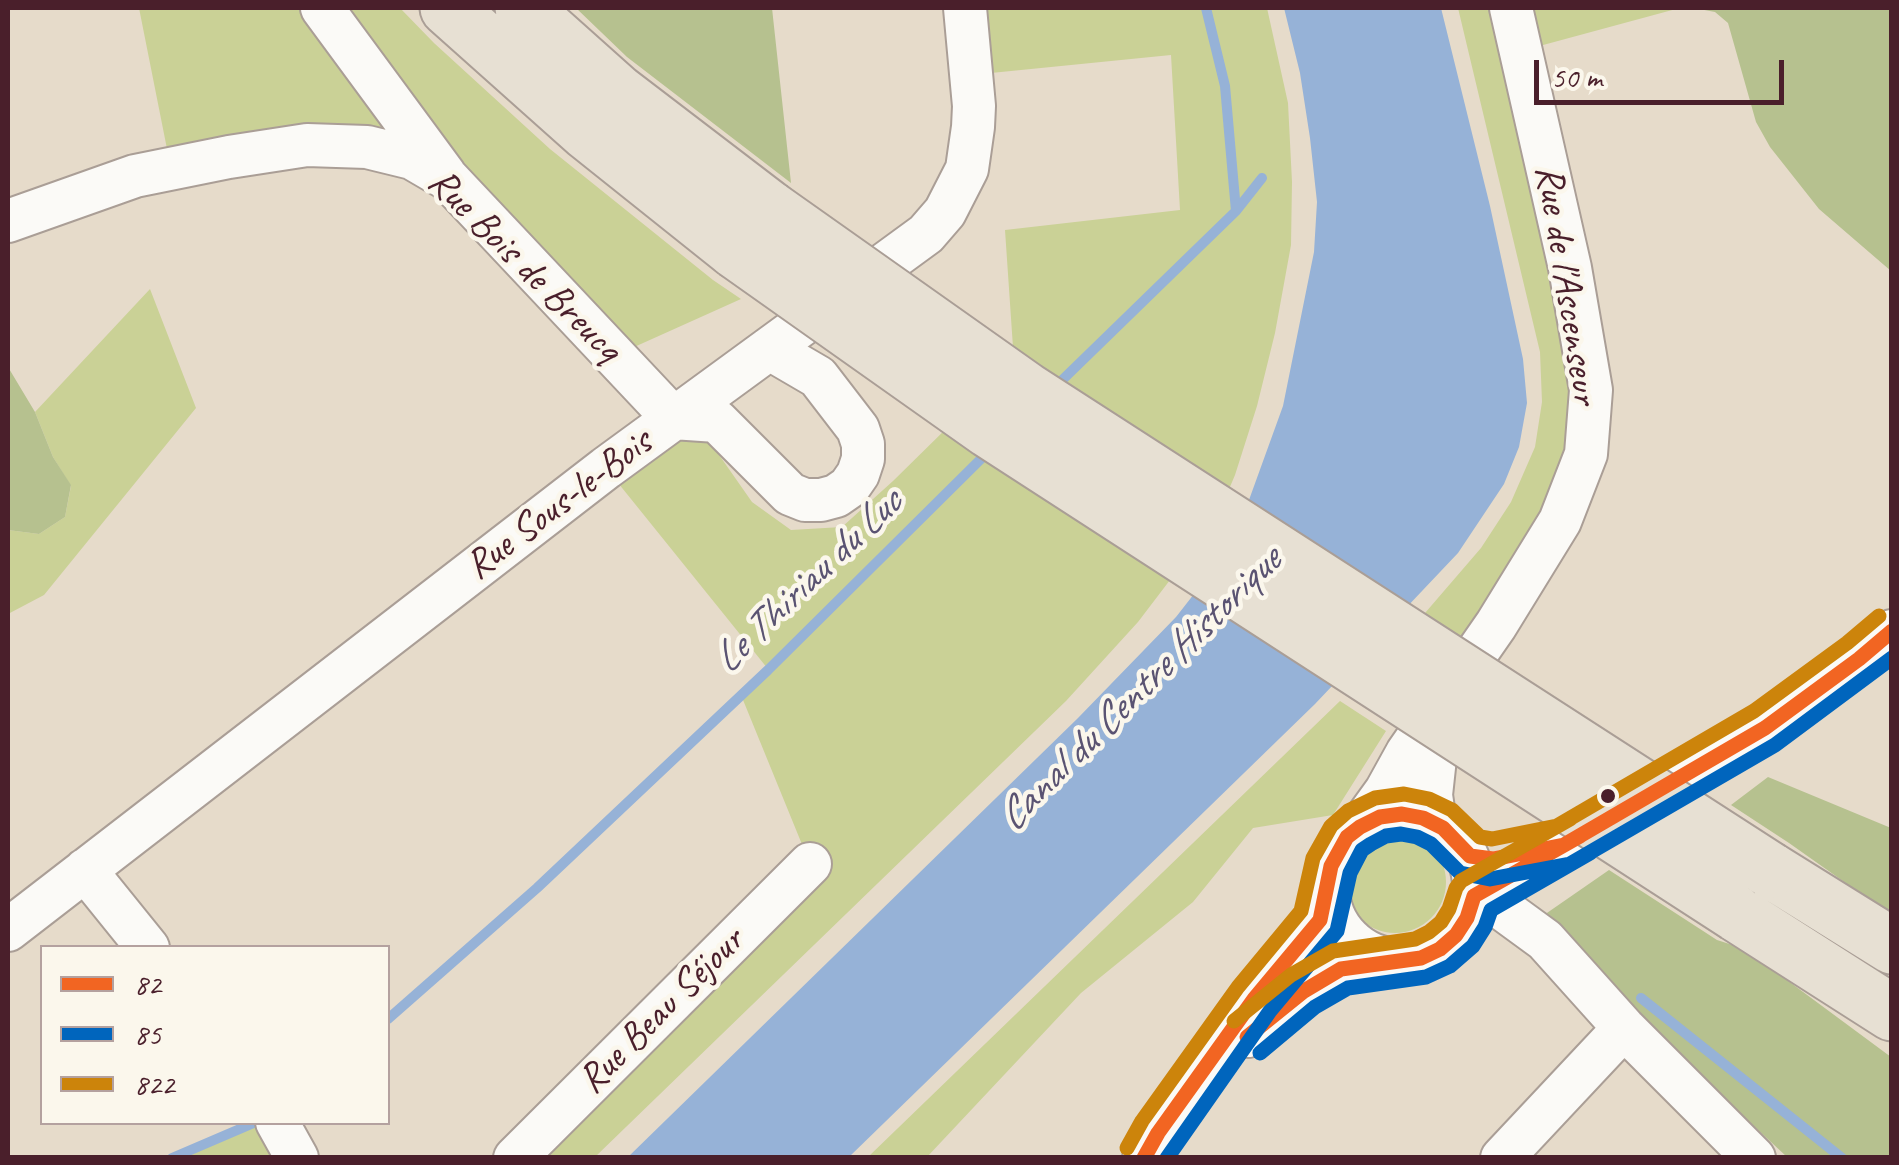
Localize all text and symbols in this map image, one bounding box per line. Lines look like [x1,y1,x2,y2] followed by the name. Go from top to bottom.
[1539,40,1789,102] scale bar
[1551,58,1602,96] text: 50 m
[417,159,631,373] street label: Rue Bois de Breucq
[1523,162,1609,408] street label: Rue de l'Ascenseur
[456,419,662,591] street label: Rue Sous-le-Bois
[703,479,913,685] water label: Le Thiriau du Luc
[988,538,1292,842] water label: Canal du Centre Historique
[1598,786,1618,806] unlabelled marker
[569,918,755,1104] street label: Rue Beau Séjour
[40,945,390,1125] legend
[134,965,161,1003] text: 82
[134,1015,161,1053] text: 85
[134,1065,175,1103] text: 822

